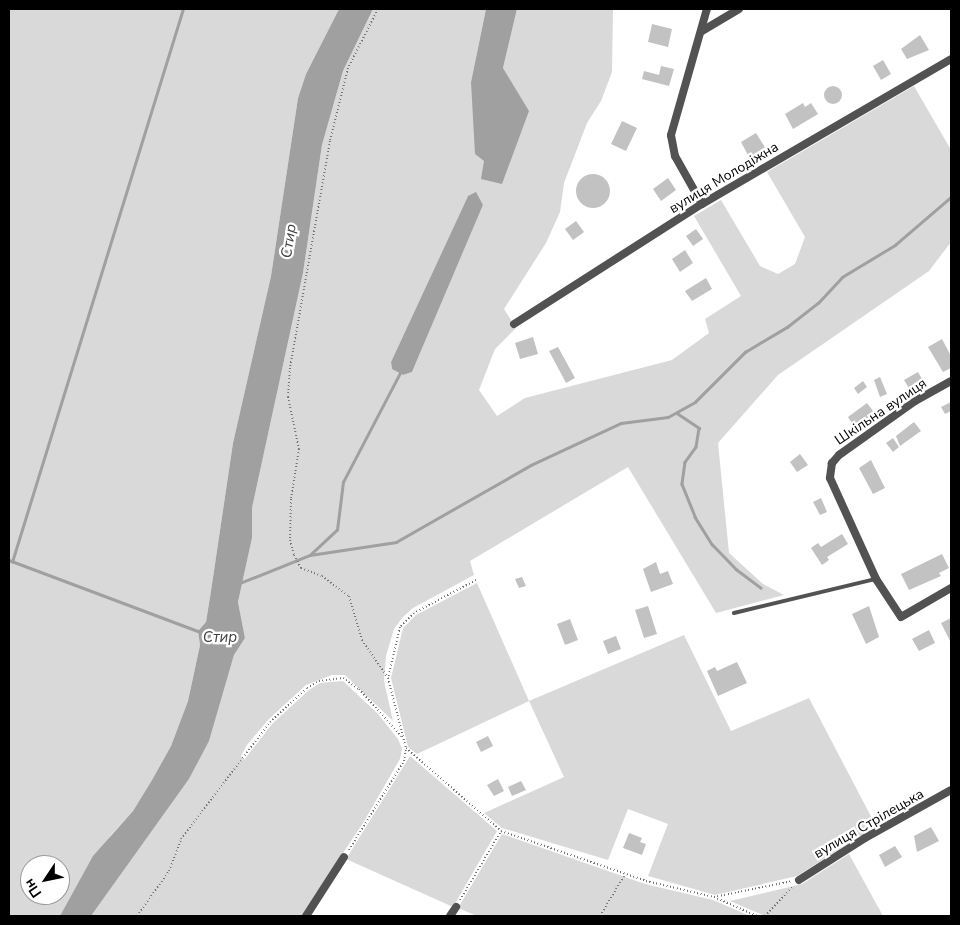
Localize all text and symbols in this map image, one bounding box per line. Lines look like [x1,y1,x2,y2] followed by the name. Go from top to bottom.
[666,139,782,217] street label: вулиця Молодіжна
[277,223,301,259] water label: Стир
[832,375,930,449] street label: Шкільна вулиця
[203,629,237,647] water label: Стир
[811,786,927,862] street label: вулиця Стрілецька
[20,855,70,905] north arrow
[20,875,46,901] text: Пн

